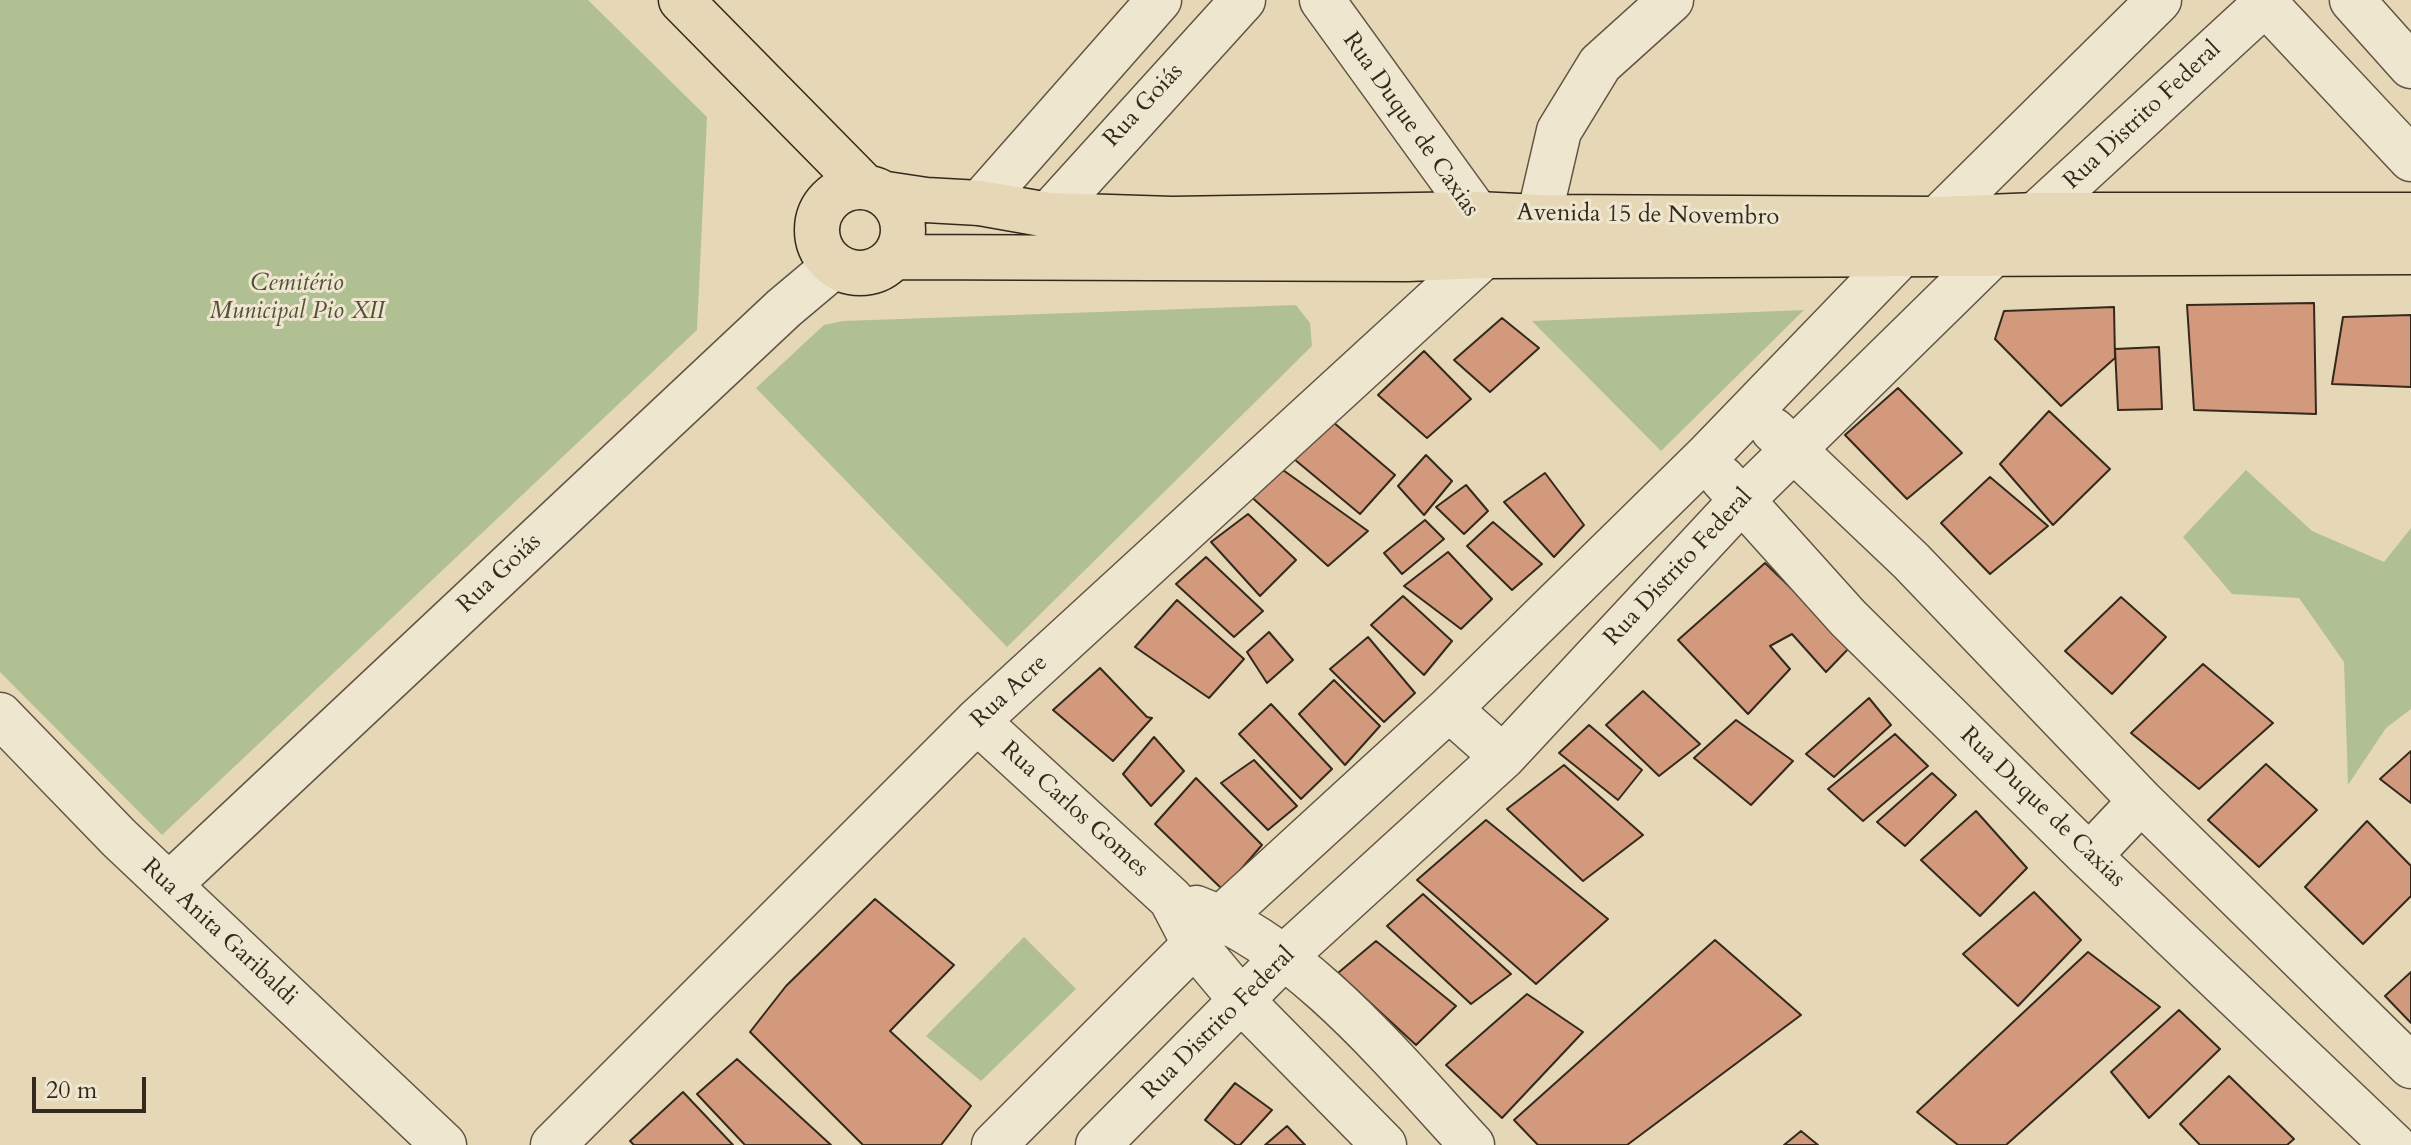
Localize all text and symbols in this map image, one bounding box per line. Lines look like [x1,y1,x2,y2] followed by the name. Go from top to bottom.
[1336,27,1484,223] street label: Rua Duque de Caxias
[2058,36,2228,196] street label: Rua Distrito Federal
[1098,58,1190,154] street label: Rua Goiás
[1516,199,1780,233] street label: Avenida 15 de Novembro
[210,270,384,326] park label: Cemitério Municipal Pio XII
[1599,483,1759,653] street label: Rua Distrito Federal
[452,528,548,620] street label: Rua Goiás
[966,649,1054,735] street label: Rua Acre
[1953,722,2131,894] street label: Rua Duque de Caxias
[994,736,1154,884] street label: Rua Carlos Gomes
[135,854,303,1012] street label: Rua Anita Garibaldi
[1137,942,1301,1106] street label: Rua Distrito Federal
[36,1061,150,1111] scale bar
[46,1074,97,1107] text: 20 m

